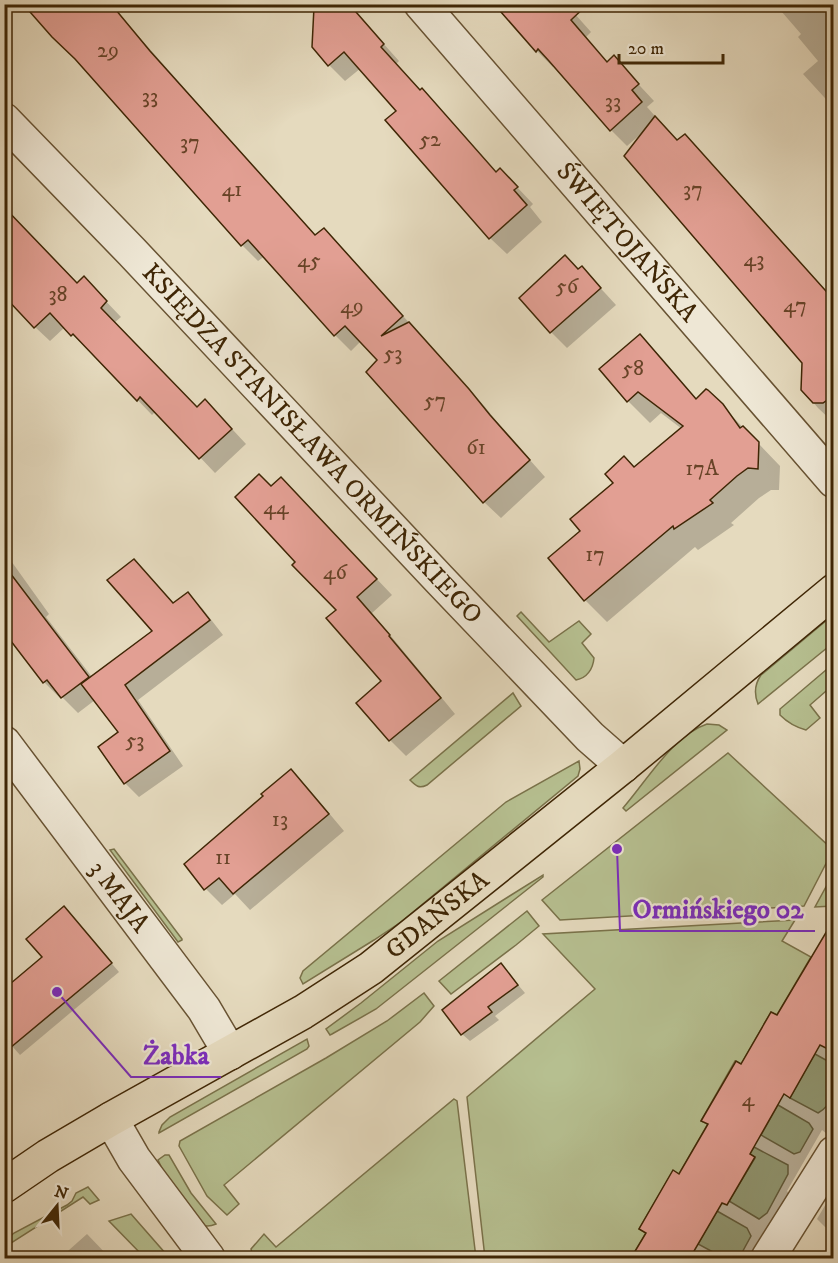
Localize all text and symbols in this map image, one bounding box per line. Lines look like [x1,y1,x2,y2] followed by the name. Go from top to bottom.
[619,27,722,65] scale bar
[97,37,119,64] house number: 29
[628,38,664,60] text: 20 m
[142,83,158,110] house number: 33
[605,88,621,115] house number: 33
[419,126,441,153] house number: 52
[180,129,200,156] house number: 37
[549,155,706,329] street label: ŚWIĘTOJAŃSKA
[222,176,242,203] house number: 41
[683,176,703,203] house number: 37
[744,246,764,273] house number: 43
[297,247,321,274] house number: 45
[135,256,490,631] street label: KSIĘDZA STANISŁAWA ORMIŃSKIEGO
[556,273,580,300] house number: 56
[48,281,68,308] house number: 38
[783,292,807,319] house number: 47
[340,293,364,320] house number: 49
[383,340,403,367] house number: 53
[622,355,644,382] house number: 58
[424,387,446,414] house number: 57
[466,434,486,461] house number: 61
[685,455,720,482] house number: 17A
[263,494,290,521] house number: 44
[585,541,605,568] house number: 17
[323,559,349,586] house number: 46
[125,727,145,754] house number: 53
[272,806,288,833] house number: 13
[215,844,231,871] house number: 11
[82,854,157,939] street label: 3 MAJA
[379,863,496,966] street label: GDAŃSKA
[620,886,815,931] callout: Ormińskiego 02
[633,893,804,927] text: Ormińskiego 02
[131,1032,221,1077] callout: Żabka
[143,1039,210,1073] text: Żabka
[742,1086,756,1113] house number: 4
[27,1176,87,1236] north arrow
[52,1181,71,1204] text: N

